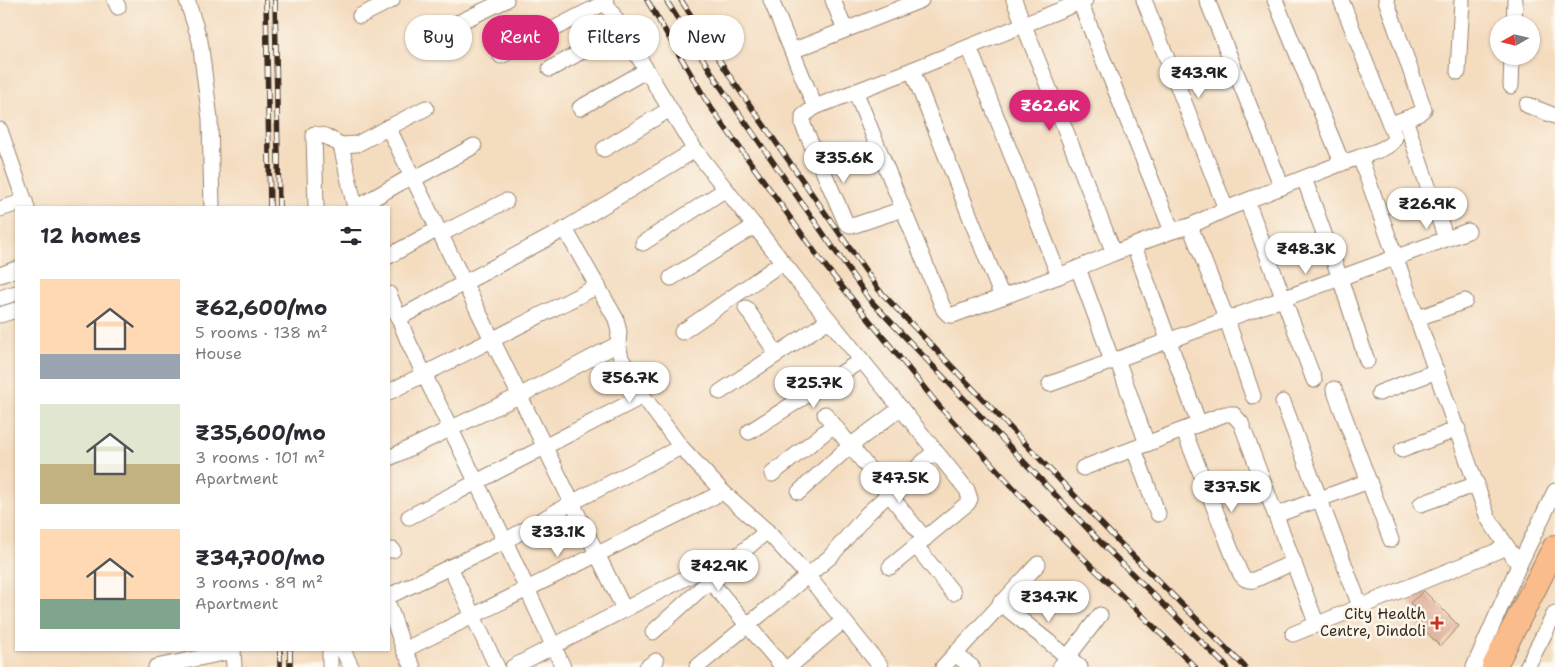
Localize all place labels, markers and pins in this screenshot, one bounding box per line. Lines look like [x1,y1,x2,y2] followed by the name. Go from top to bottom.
[1158,56,1240,99] pin: ₹43.9K
[1009,90,1091,132] pin: ₹62.6K
[803,142,885,184] pin: ₹35.6K
[1386,188,1468,230] pin: ₹26.9K
[1265,232,1347,275] pin: ₹48.3K
[589,362,671,404] pin: ₹56.7K
[773,366,855,409] pin: ₹25.7K
[859,462,941,504] pin: ₹47.5K
[1191,470,1273,513] pin: ₹37.5K
[517,516,599,558] pin: ₹33.1K
[678,550,760,592] pin: ₹42.9K
[1008,580,1090,623] pin: ₹34.7K
[1320,604,1426,641] place label: City Health Centre, Dindoli
[1430,616,1444,630] marker: City Health Centre, Dindoli

